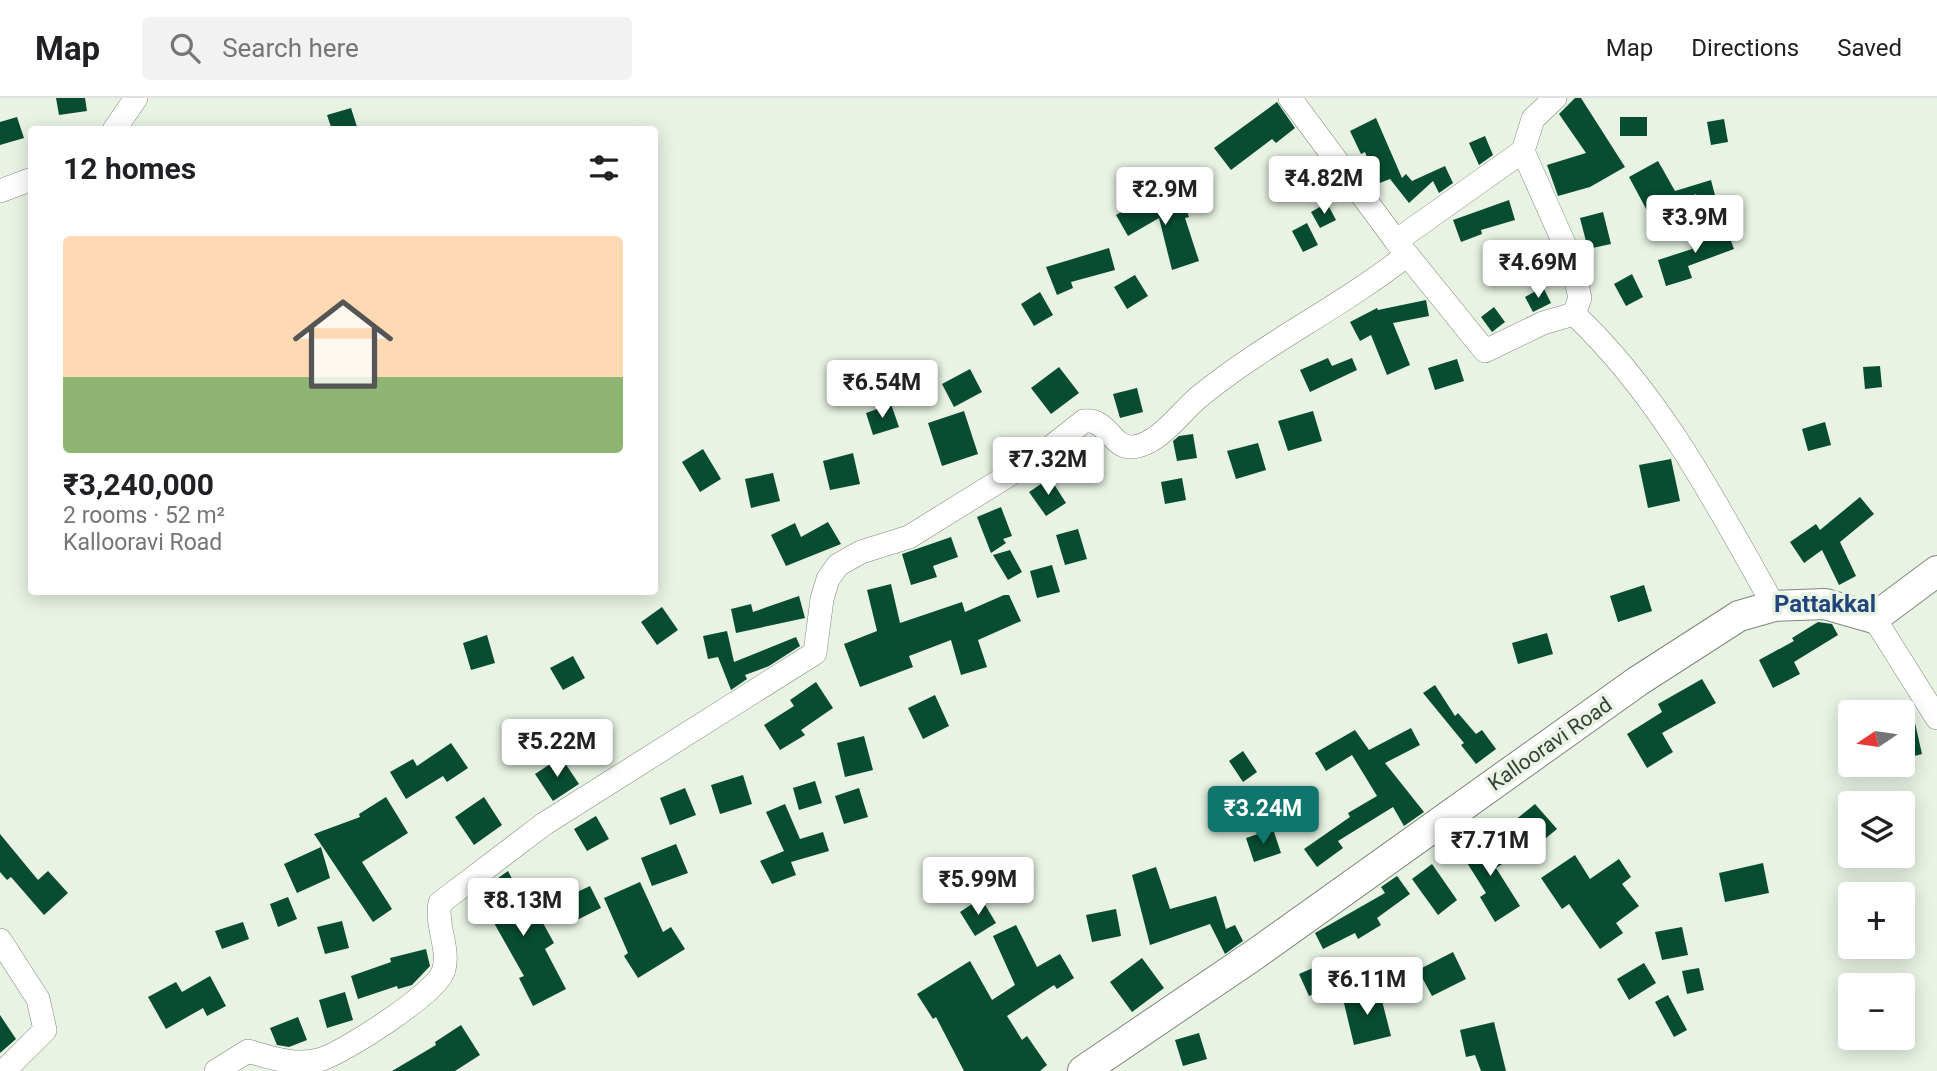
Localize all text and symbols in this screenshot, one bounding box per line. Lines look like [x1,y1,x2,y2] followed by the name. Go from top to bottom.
[142,17,632,80] search box
[35,29,100,68] text: Map
[166,29,204,67] icon: search
[222,33,359,63] text: Search here
[1606,34,1653,62] text: Map
[1691,34,1799,62] text: Directions
[1837,34,1902,62] text: Saved
[585,149,623,187] icon: filters
[63,151,196,186] text: 12 homes
[1267,156,1381,216] pin: ₹4.82M
[1285,165,1363,192] text: ₹4.82M
[1116,167,1214,227] pin: ₹2.9M
[1132,176,1198,203] text: ₹2.9M
[1646,195,1744,255] pin: ₹3.9M
[1662,204,1728,231] text: ₹3.9M
[1481,240,1595,300] pin: ₹4.69M
[1499,249,1577,276] text: ₹4.69M
[280,281,406,407] icon: home
[825,360,939,420] pin: ₹6.54M
[843,369,921,396] text: ₹6.54M
[991,438,1105,497] pin: ₹7.32M
[1009,446,1087,473] text: ₹7.32M
[63,467,214,502] text: ₹3,240,000
[63,502,225,529] text: 2 rooms · 52 m²
[63,529,222,556] text: Kallooravi Road
[1774,590,1876,618] district label: Pattakkal
[1484,692,1616,796] street label: Kallooravi Road
[1838,700,1914,777] north arrow
[1838,700,1915,1050] map controls
[500,720,614,779] pin: ₹5.22M
[518,728,596,755] text: ₹5.22M
[1206,786,1320,846] pin: ₹3.24M
[1838,791,1915,868] button: layers
[1224,795,1302,822] text: ₹3.24M
[1433,818,1547,878] pin: ₹7.71M
[1451,827,1529,854] text: ₹7.71M
[921,858,1035,917] pin: ₹5.99M
[939,866,1017,893] text: ₹5.99M
[466,878,580,938] pin: ₹8.13M
[1838,882,1915,959] button: +
[484,887,562,914] text: ₹8.13M
[1310,958,1424,1017] pin: ₹6.11M
[1328,966,1406,993] text: ₹6.11M
[1838,973,1915,1050] button: −

